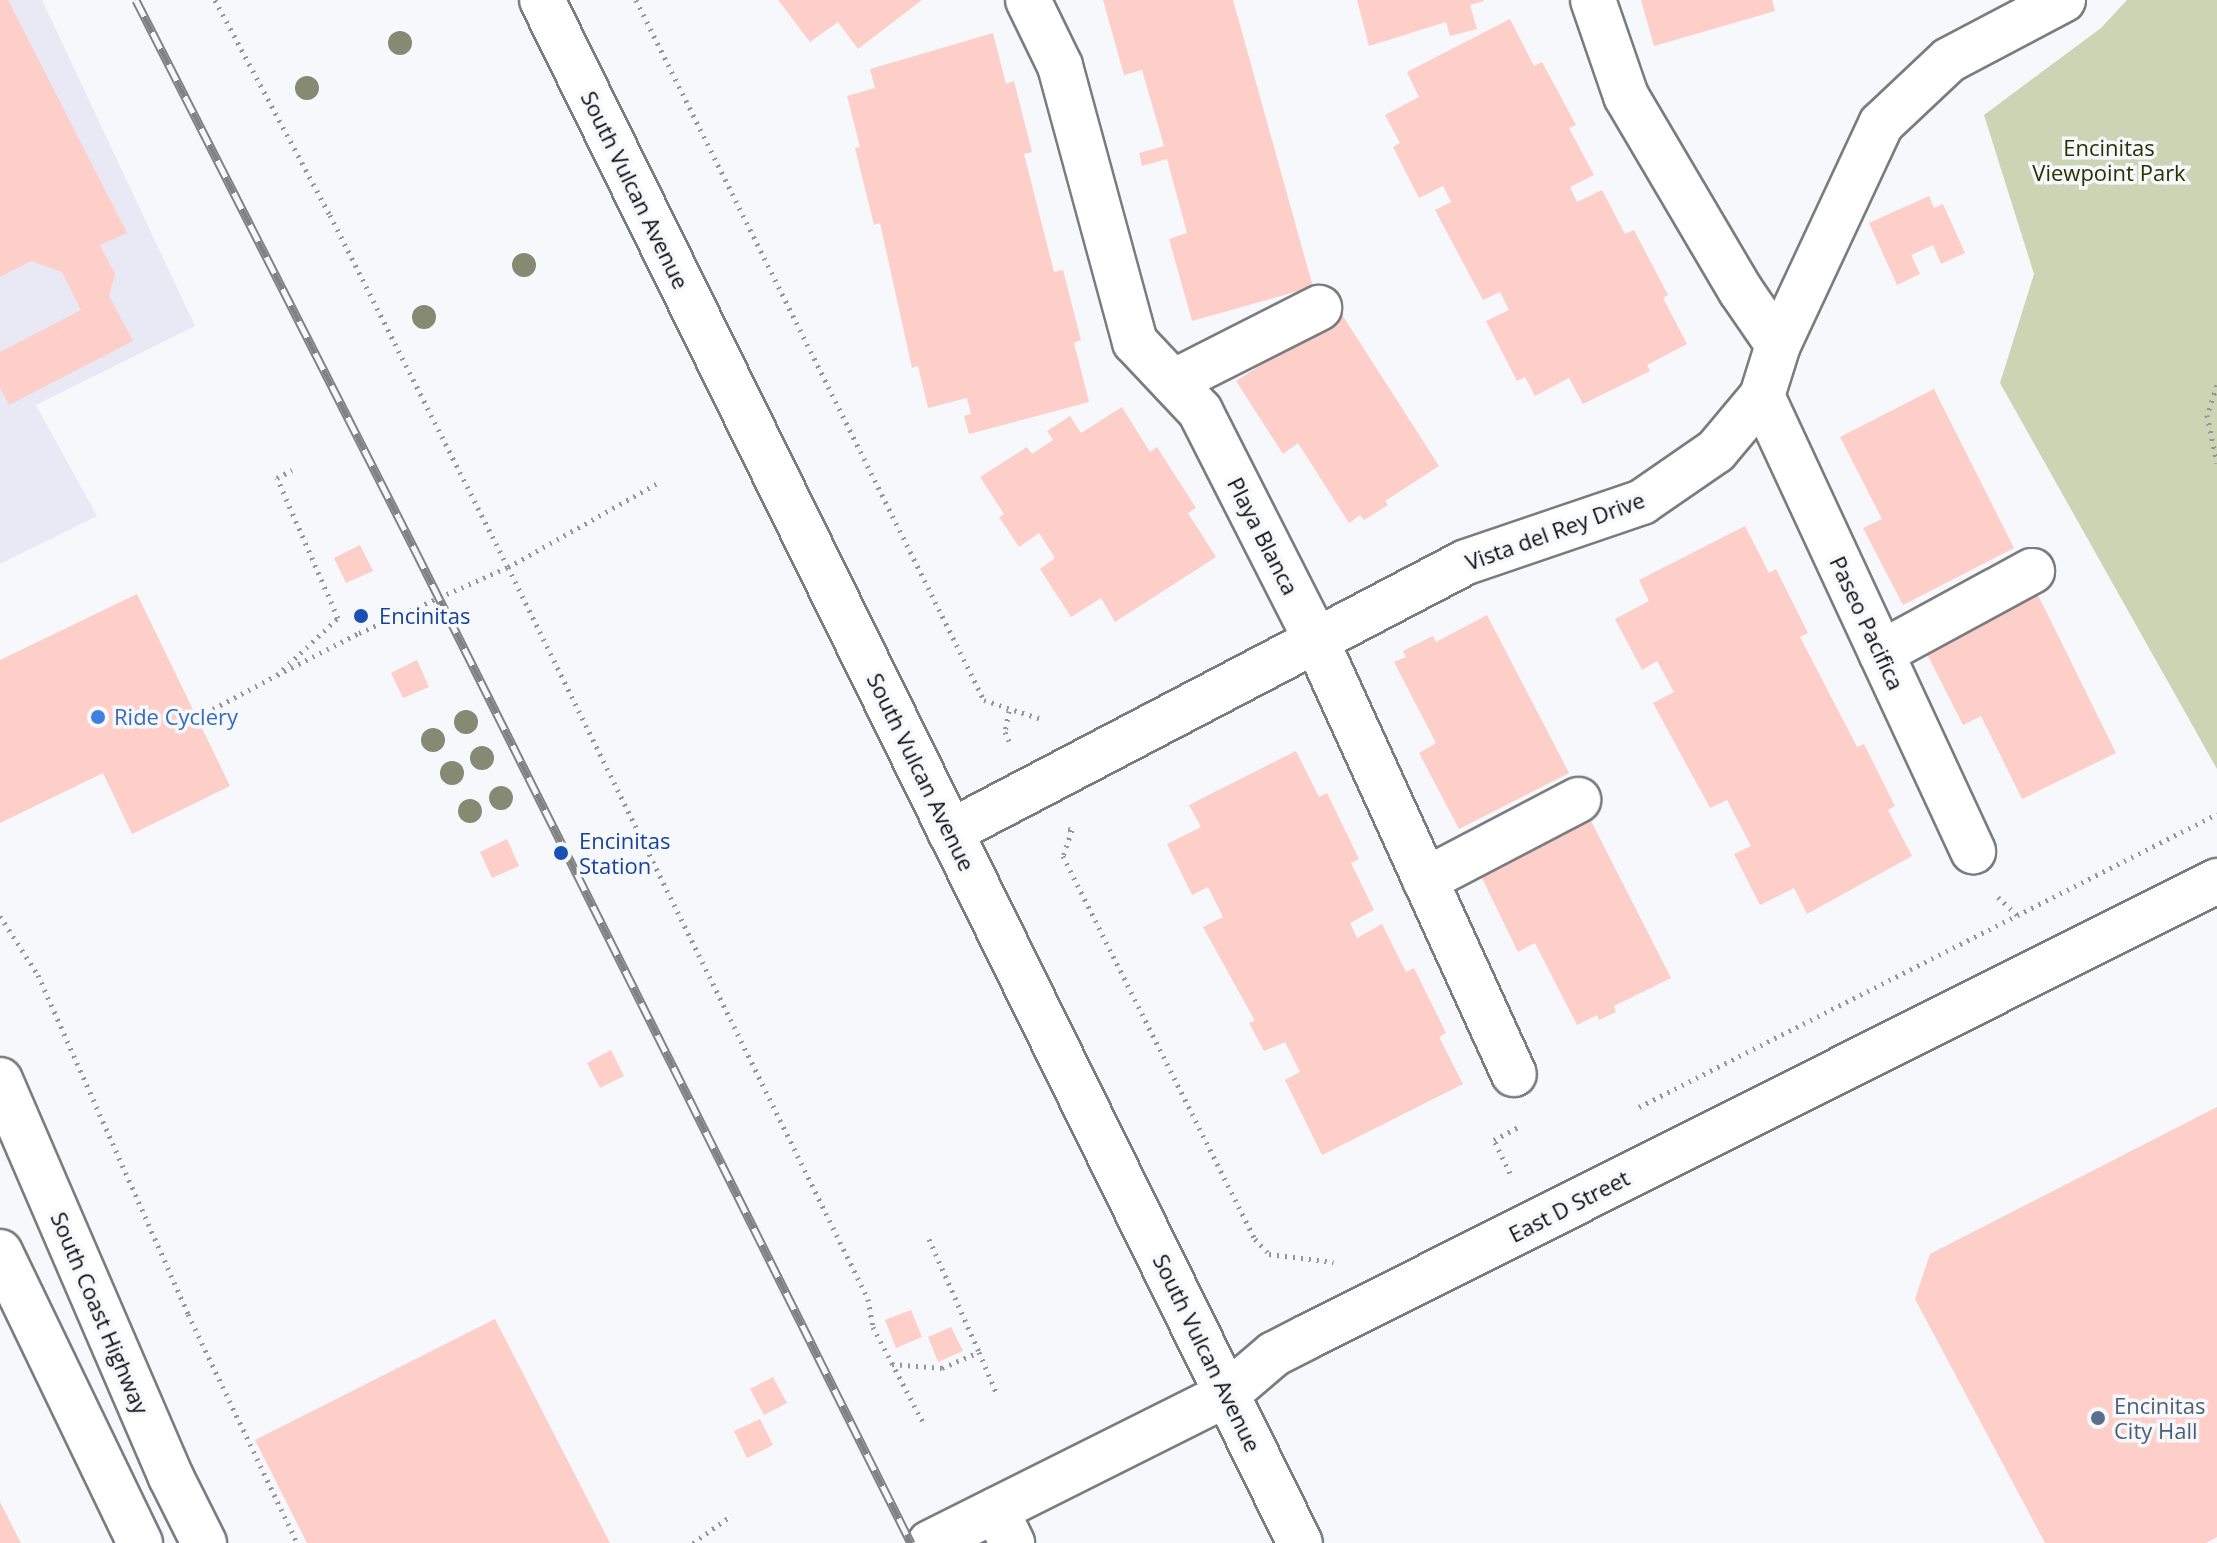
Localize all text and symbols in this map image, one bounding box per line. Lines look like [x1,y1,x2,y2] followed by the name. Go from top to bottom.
[576,87,694,293] street label: South Vulcan Avenue
[2032,134,2186,186] park label: Encinitas Viewpoint Park
[1222,473,1304,599] street label: Playa Blanca
[1462,486,1648,576] street label: Vista del Rey Drive
[1824,552,1910,694] street label: Paseo Pacifica
[379,603,470,629] place label: Encinitas
[350,605,372,627] marker: Encinitas
[862,669,980,875] street label: South Vulcan Avenue
[114,704,238,730] place label: Ride Cyclery
[89,708,107,726] marker: Ride Cyclery
[579,827,670,878] place label: Encinitas Station
[550,842,572,864] marker: Encinitas Station
[1504,1164,1634,1248] street label: East D Street
[46,1208,154,1418] street label: South Coast Highway
[1148,1250,1266,1456] street label: South Vulcan Avenue
[2114,1392,2205,1444] place label: Encinitas City Hall
[2089,1409,2107,1427] marker: Encinitas City Hall

